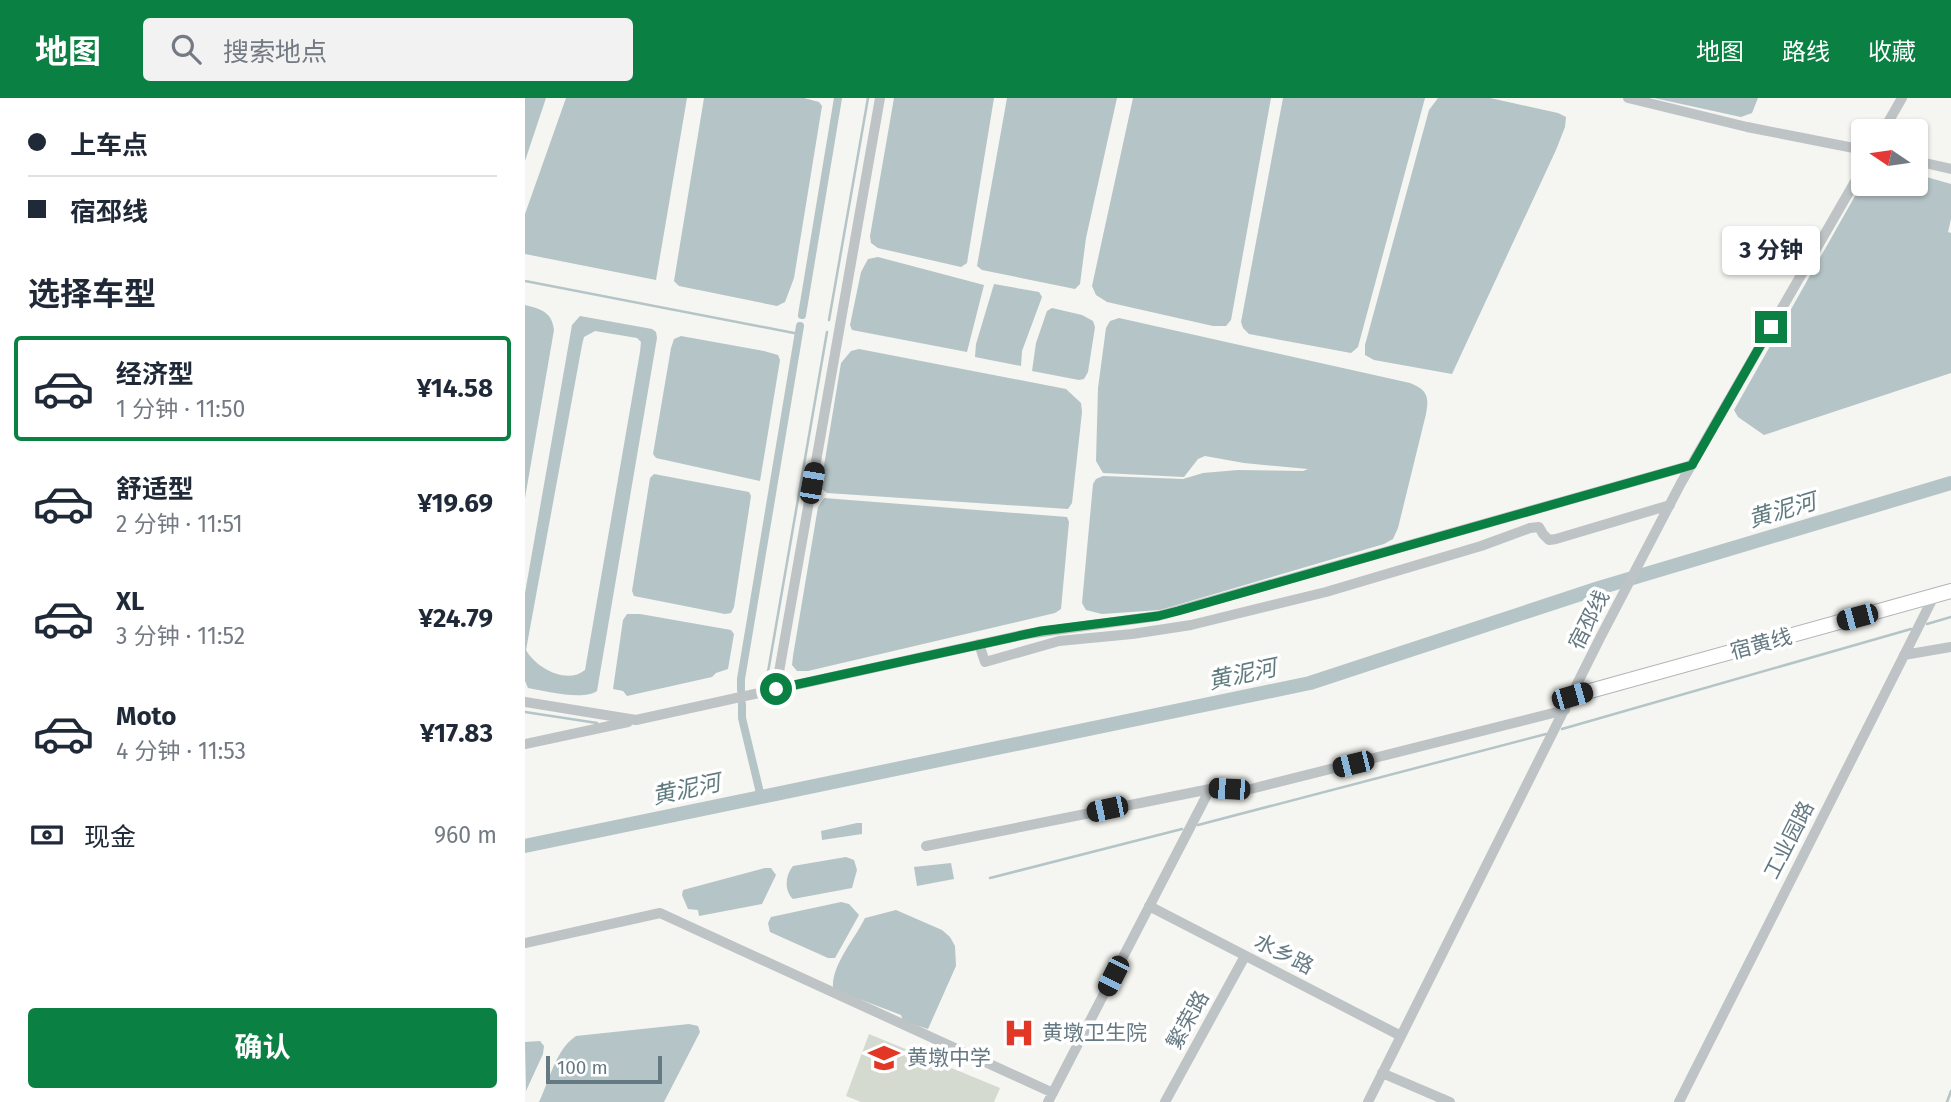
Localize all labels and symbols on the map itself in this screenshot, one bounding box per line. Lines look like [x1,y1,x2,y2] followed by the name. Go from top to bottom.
[1851,119,1929,196] north arrow
[1722,226,1820,274] callout: 3 分钟
[1755,311,1787,343] route end
[799,460,826,506] car
[1745,486,1823,533] water label: 黄泥河
[1563,586,1615,654] street label: 宿邳线
[1834,601,1881,633] car
[1727,623,1795,665] street label: 宿黄线
[1205,652,1283,695] water label: 黄泥河
[760,673,792,705] route start
[1549,680,1596,712] car
[1331,749,1376,779] car
[649,767,727,810] water label: 黄泥河
[1208,777,1251,801] car
[1085,794,1130,824] car
[1758,797,1820,883] street label: 工业园路
[1250,928,1318,980] street label: 水乡路
[1095,953,1132,999] car
[1161,986,1215,1054] street label: 繁荣路
[1002,1016,1036,1050] hospital icon: 黄墩卫生院
[1042,1020,1147,1046] place label: 黄墩卫生院
[867,1041,901,1075] school or university icon: 黄墩中学
[907,1045,991,1071] place label: 黄墩中学
[546,1053,661,1085] scale bar

